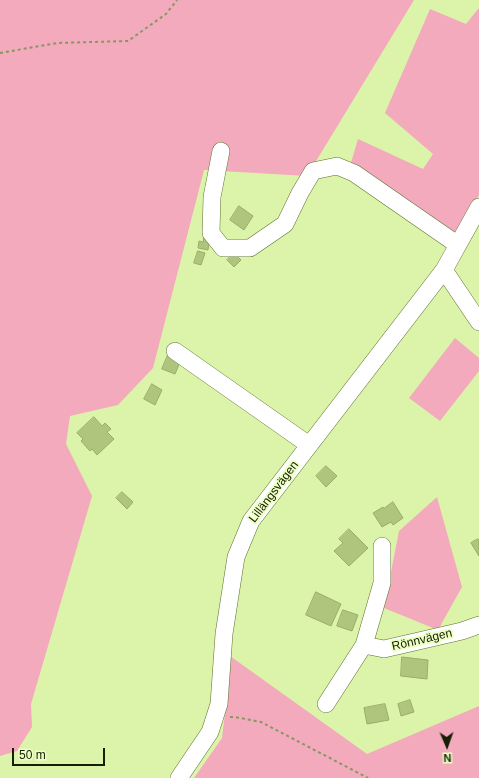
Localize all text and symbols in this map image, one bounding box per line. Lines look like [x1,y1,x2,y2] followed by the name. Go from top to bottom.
[246,458,302,526] street label: Lillängsvägen
[390,626,454,654] street label: Rönnvägen
[427,726,467,766] north arrow
[14,740,107,766] scale bar
[19,748,46,762] text: 50 m
[443,752,452,764] text: N

